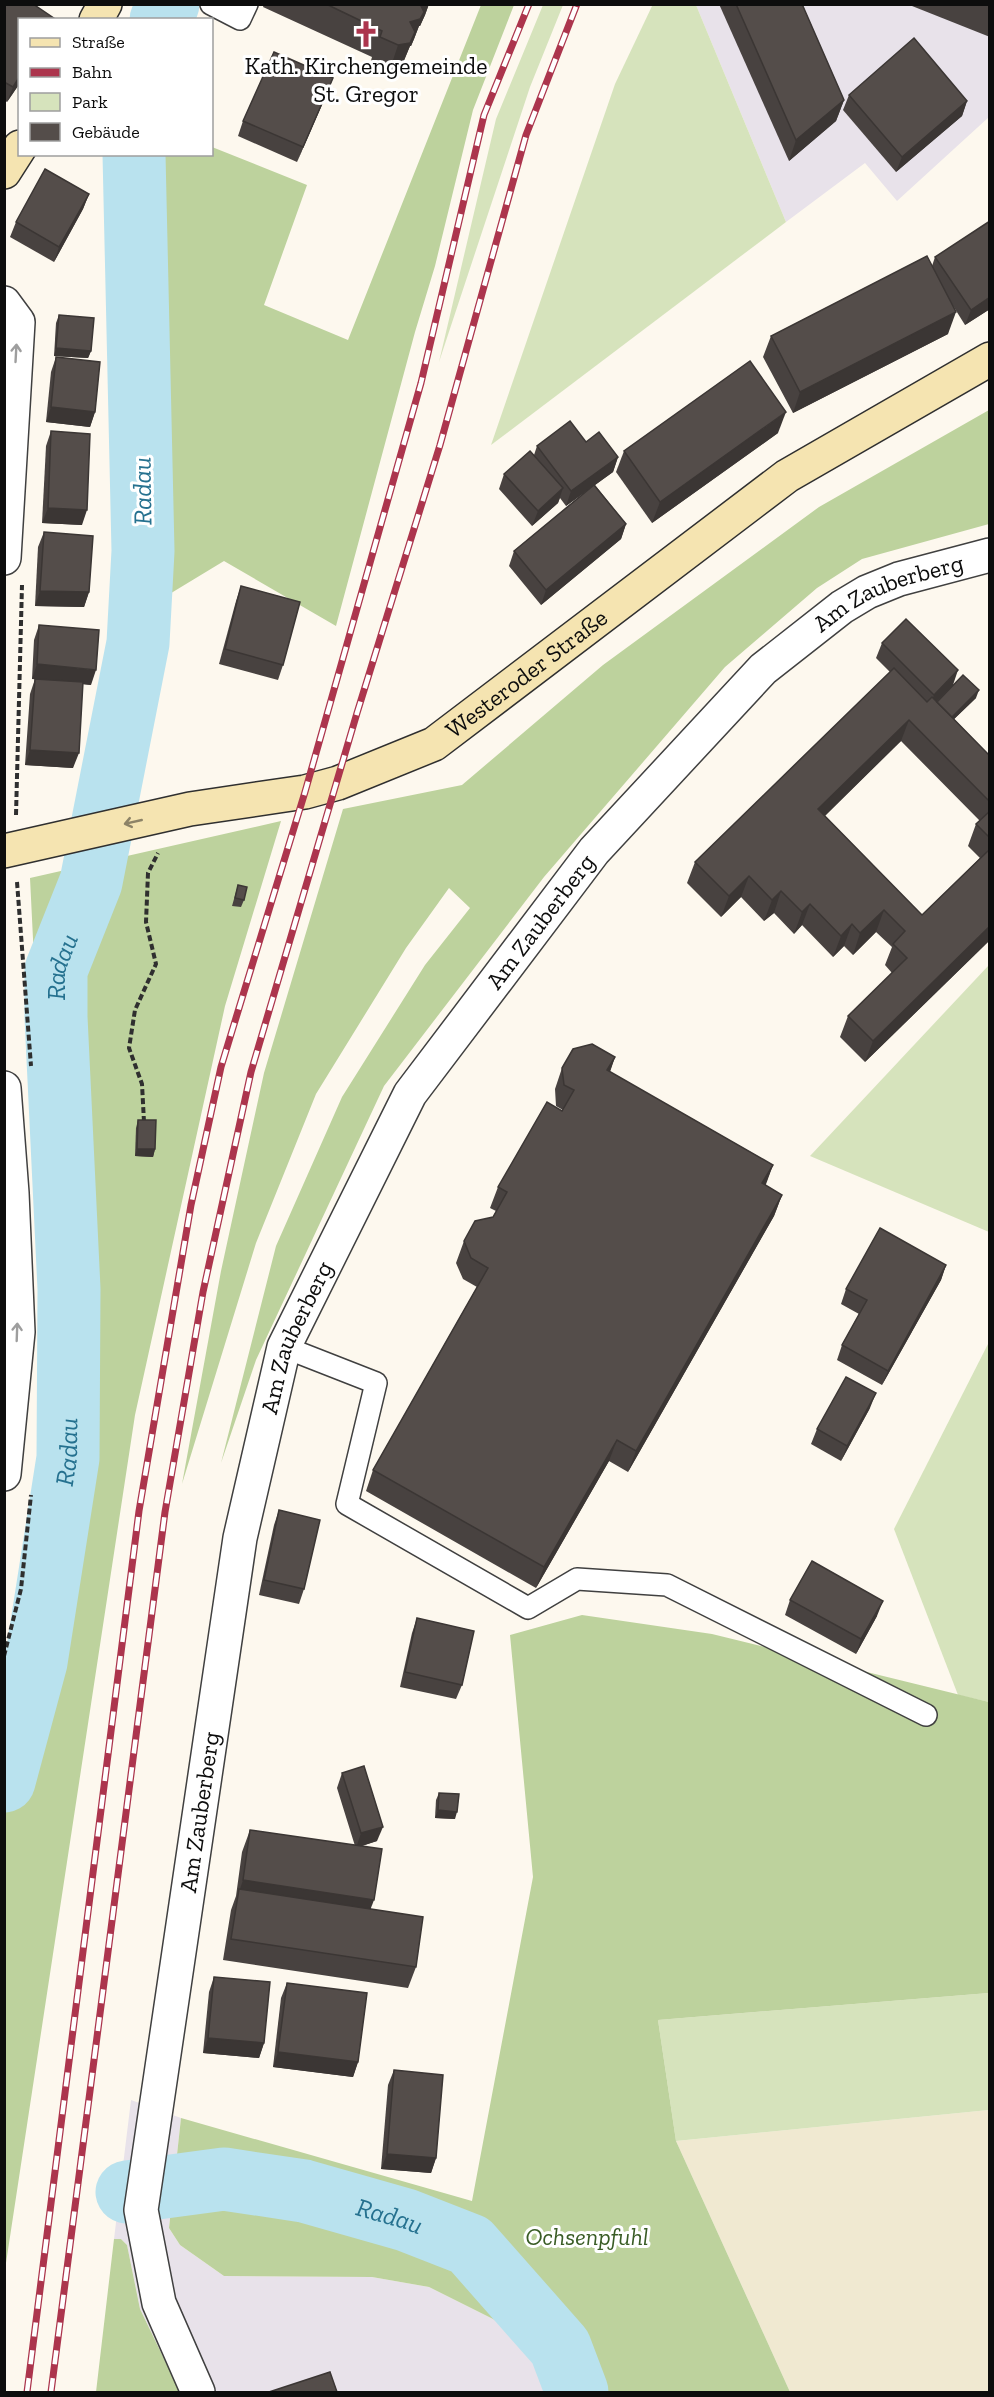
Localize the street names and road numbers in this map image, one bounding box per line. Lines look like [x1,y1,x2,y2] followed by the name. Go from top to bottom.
[807,548,966,638] street label: Am Zauberberg
[440,603,613,744] street label: Westeroder Straße
[480,848,601,995] street label: Am Zauberberg
[254,1256,338,1417] street label: Am Zauberberg
[173,1730,225,1894] street label: Am Zauberberg

